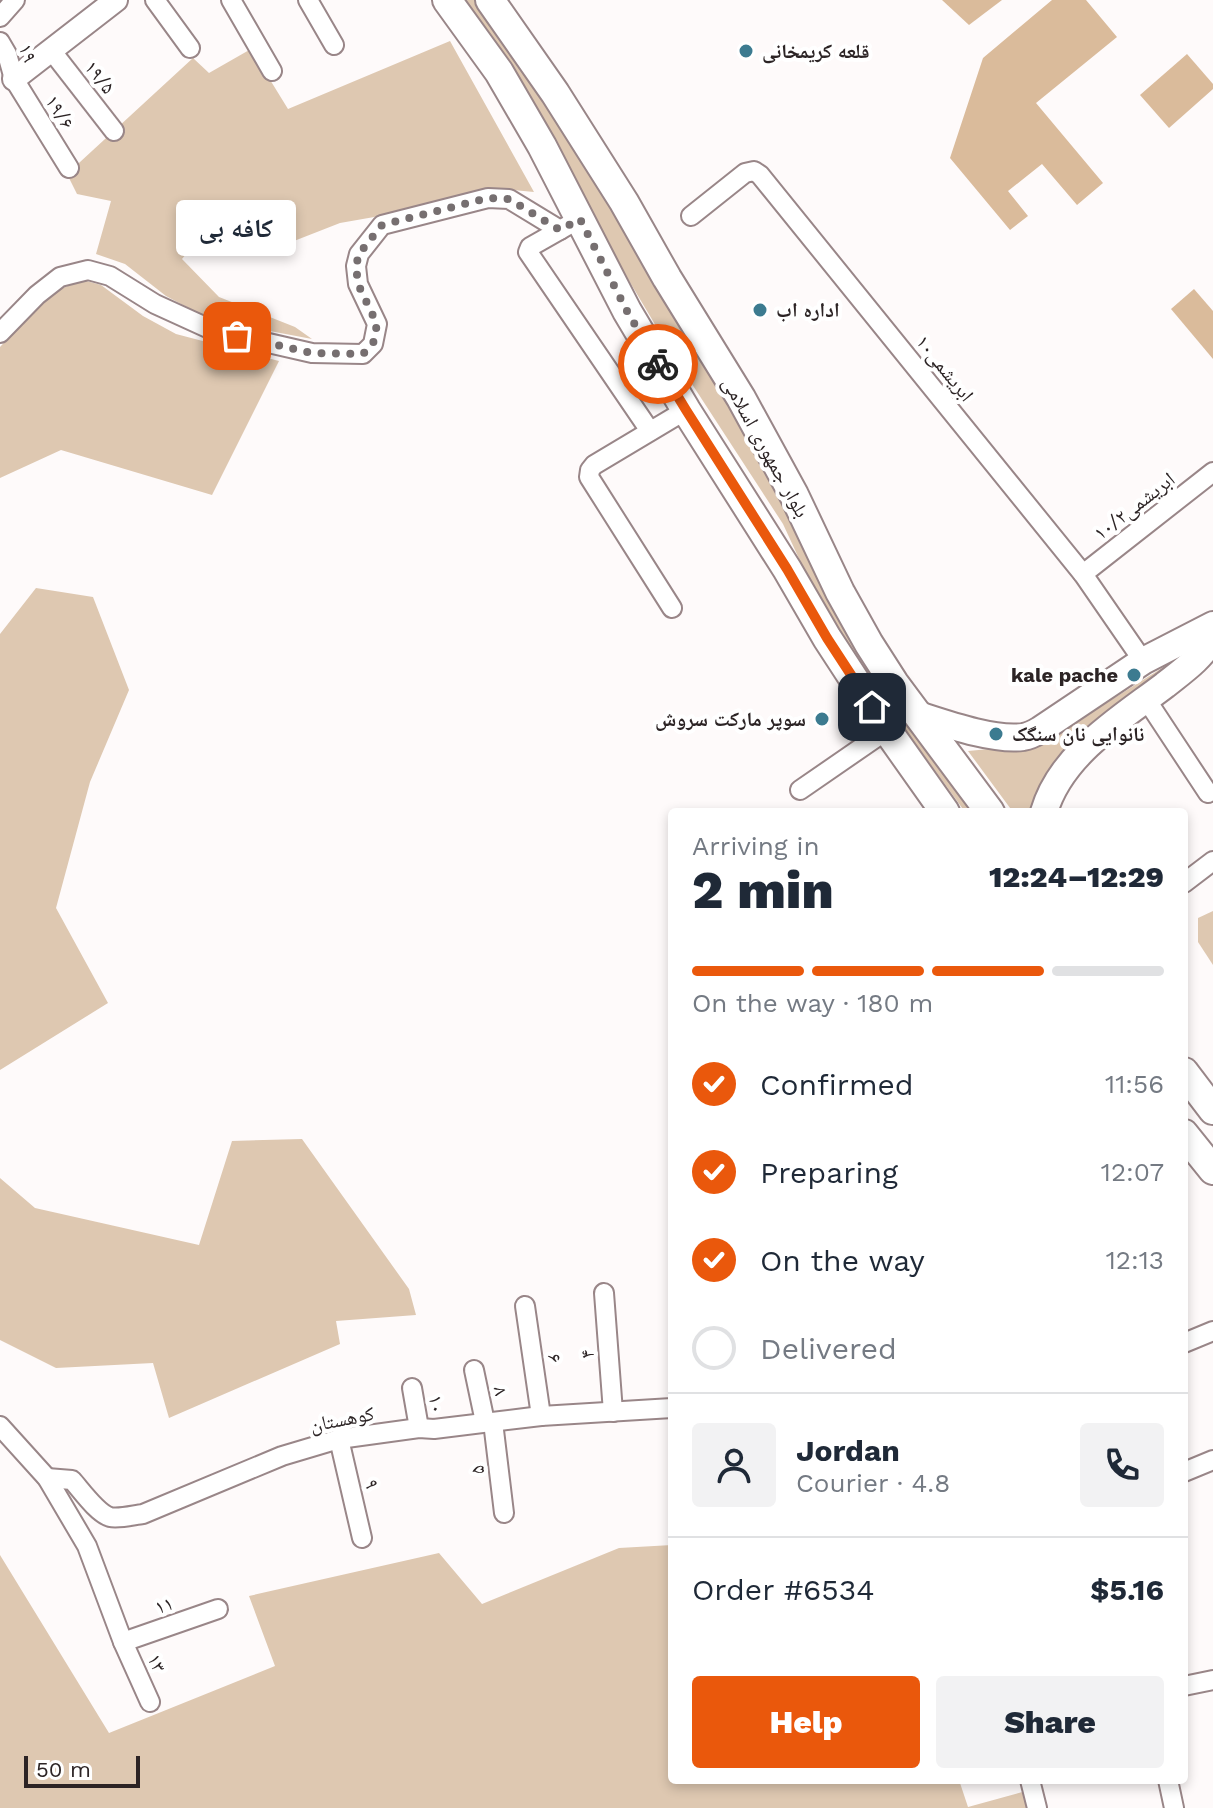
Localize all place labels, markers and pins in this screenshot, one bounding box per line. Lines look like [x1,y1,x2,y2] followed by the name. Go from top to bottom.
[762,39,870,64] place label: قلعه کریمخانی
[737,42,755,60] marker: قلعه کریمخانی
[177,200,297,256] callout: کافه بی
[776,298,840,322] place label: اداره اب
[751,301,769,319] marker: اداره اب
[203,302,271,370] pin
[1011,663,1118,687] place label: kale pache
[1125,666,1143,684] marker: kale pache
[838,673,906,741] pin
[655,707,806,731] place label: سوپر مارکت سروش
[813,710,831,728] marker: سوپر مارکت سروش
[1012,722,1144,747] place label: نانوایی نان سنگک
[987,725,1005,743] marker: نانوایی نان سنگک

